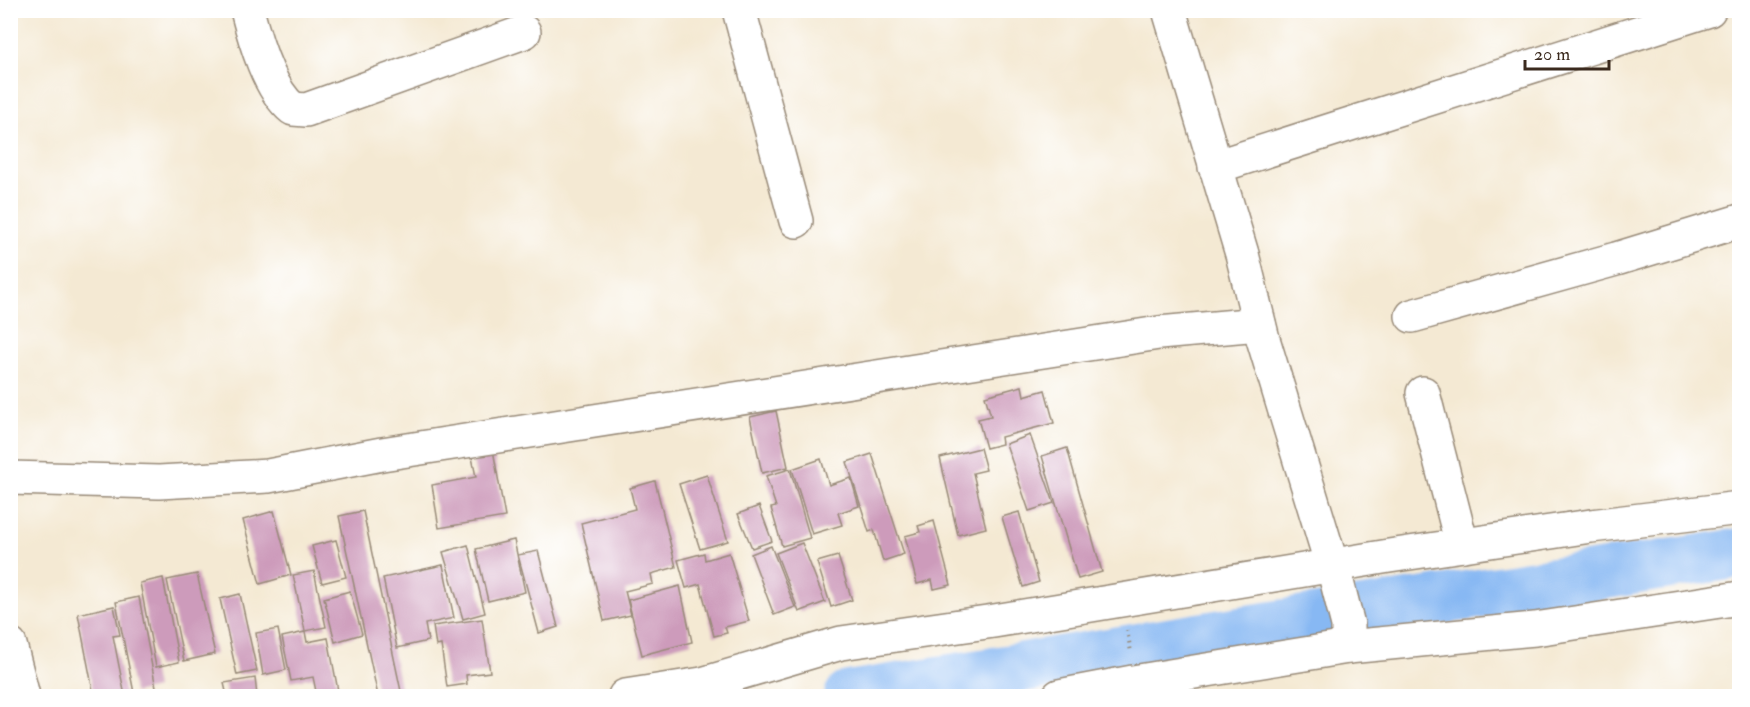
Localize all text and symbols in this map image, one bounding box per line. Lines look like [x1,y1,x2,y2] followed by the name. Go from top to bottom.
[1525,33,1609,71] scale bar
[1534,43,1570,66] text: 20 m

